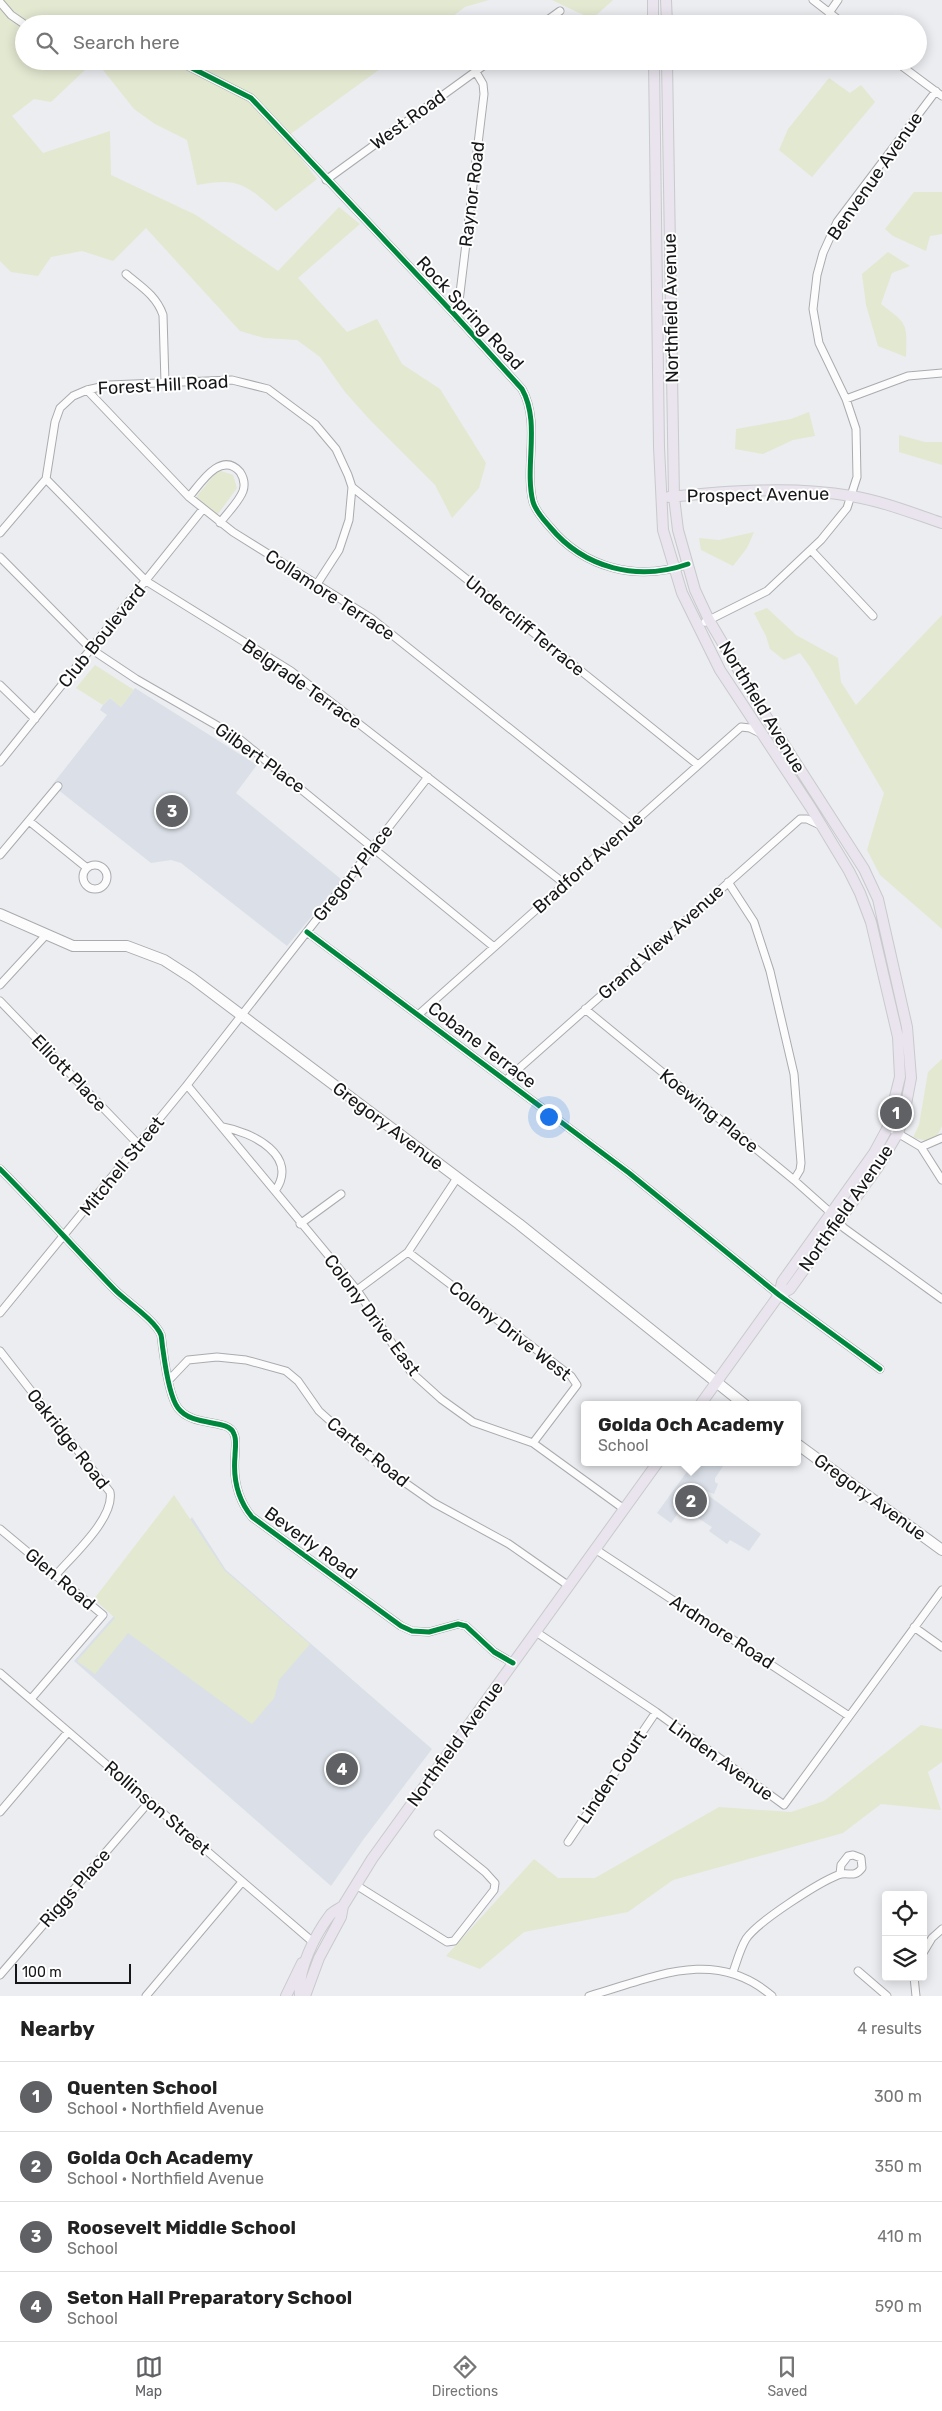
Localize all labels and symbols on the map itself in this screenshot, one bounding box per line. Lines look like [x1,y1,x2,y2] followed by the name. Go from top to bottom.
[366,85,450,155] street label: West Road
[823,108,927,244] street label: Benvenue Avenue
[455,140,489,248] street label: Raynor Road
[659,233,683,383] street label: Northfield Avenue
[412,252,528,374] street label: Rock Spring Road
[97,371,229,399] street label: Forest Hill Road
[687,483,829,507] street label: Prospect Avenue
[261,545,399,645] street label: Collamore Terrace
[461,571,589,681] street label: Undercliff Terrace
[54,580,150,692] street label: Club Boulevard
[238,635,366,733] street label: Belgrade Terrace
[714,637,810,777] street label: Northfield Avenue
[211,718,309,798] street label: Gilbert Place
[156,792,188,830] pin: 3
[528,808,648,918] street label: Bradford Avenue
[308,820,398,926] street label: Gregory Place
[594,880,728,1004] street label: Grand View Avenue
[423,997,541,1093] street label: Cobane Terrace
[27,1030,111,1116] street label: Elliott Place
[655,1064,763,1158] street label: Koewing Place
[328,1077,448,1175] street label: Gregory Avenue
[880,1094,912,1132] pin: 1
[536,1104,562,1130] your location
[75,1112,169,1220] street label: Mitchell Street
[794,1140,898,1276] street label: Northfield Avenue
[319,1250,425,1380] street label: Colony Drive East
[444,1276,576,1386] street label: Colony Drive West
[22,1384,114,1494] street label: Oakridge Road
[322,1412,414,1492] street label: Carter Road
[810,1449,930,1545] street label: Gregory Avenue
[675,1482,707,1520] pin: 2
[260,1502,362,1584] street label: Beverly Road
[20,1543,100,1615] street label: Glen Road
[666,1590,778,1674] street label: Ardmore Road
[402,1677,508,1811] street label: Northfield Avenue
[664,1715,778,1805] street label: Linden Avenue
[573,1726,651,1828] street label: Linden Court
[326,1750,358,1788] pin: 4
[100,1756,214,1860] street label: Rollinson Street
[35,1844,115,1932] street label: Riggs Place
[15,1961,131,1984] scale bar

